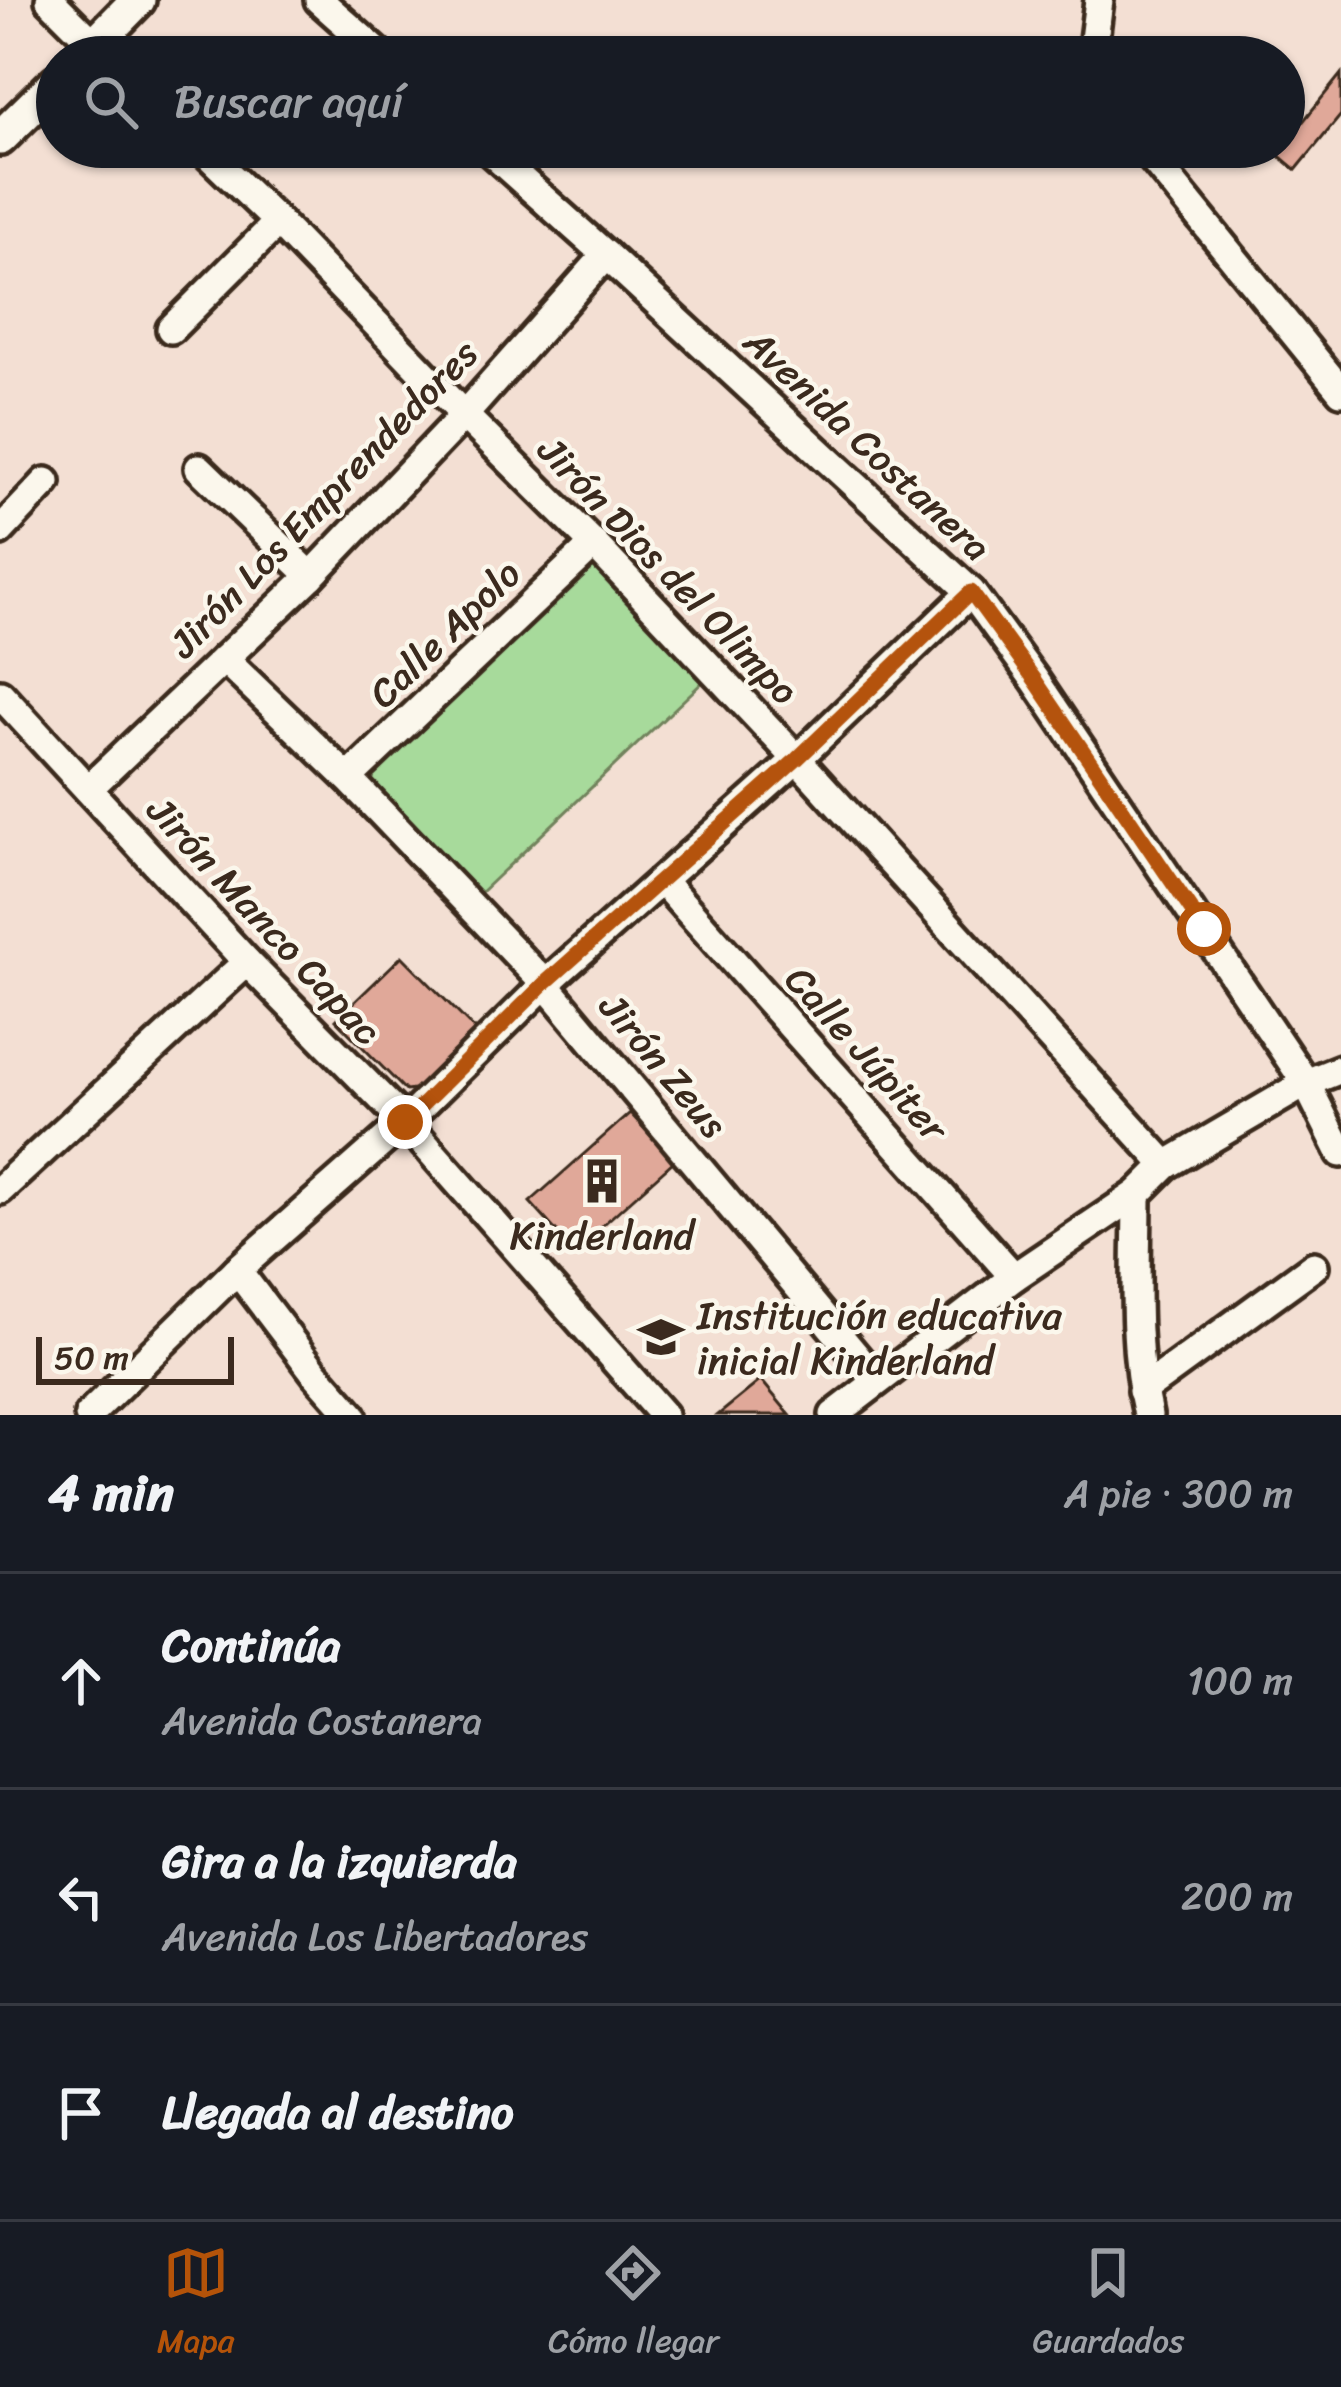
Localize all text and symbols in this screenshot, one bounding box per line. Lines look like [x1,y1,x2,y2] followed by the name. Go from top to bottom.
[36,36,1305,168] search box
[174,62,403,142] text: Buscar aquí
[78,69,144,135] icon: search
[726,309,1008,579] street label: Avenida Costanera
[150,322,495,676] street label: Jirón Los Emprendedores
[519,417,817,722] street label: Jirón Dios del Olimpo
[351,542,538,725] street label: Calle Apolo
[128,778,400,1062] street label: Jirón Manco Capac
[1177,902,1231,956] route start
[767,949,967,1160] street label: Calle Júpiter
[580,975,746,1154] street label: Jirón Zeus
[378,1095,432,1149] route end
[577,1156,627,1206] building icon: Kinderland
[510,1201,697,1270] place label: Kinderland
[696,1281,1062,1395] place label: Institución educativa inicial Kinderland
[636,1312,686,1362] school or university icon: Institución educativa inicial Kinderland
[54,1329,129,1387] text: 50 m
[36,1331,234,1384] scale bar
[48,1448,174,1538] text: 4 min
[1064,1459,1293,1528] text: A pie · 300 m
[162,1606,340,1686] text: Continúa
[1187,1646,1293,1715] text: 100 m
[48,1648,114,1714] icon: ahead
[162,1686,482,1755] text: Avenida Costanera
[162,1822,517,1902] text: Gira a la izquierda
[1181,1862,1293,1931] text: 200 m
[48,1864,114,1930] icon: left
[162,1902,588,1971] text: Avenida Los Libertadores
[162,2073,514,2153] text: Llegada al destino
[48,2080,114,2146] icon: arrive
[157,2240,234,2370] tab: Mapa
[548,2240,719,2370] tab: Cómo llegar
[1032,2240,1184,2370] tab: Guardados

